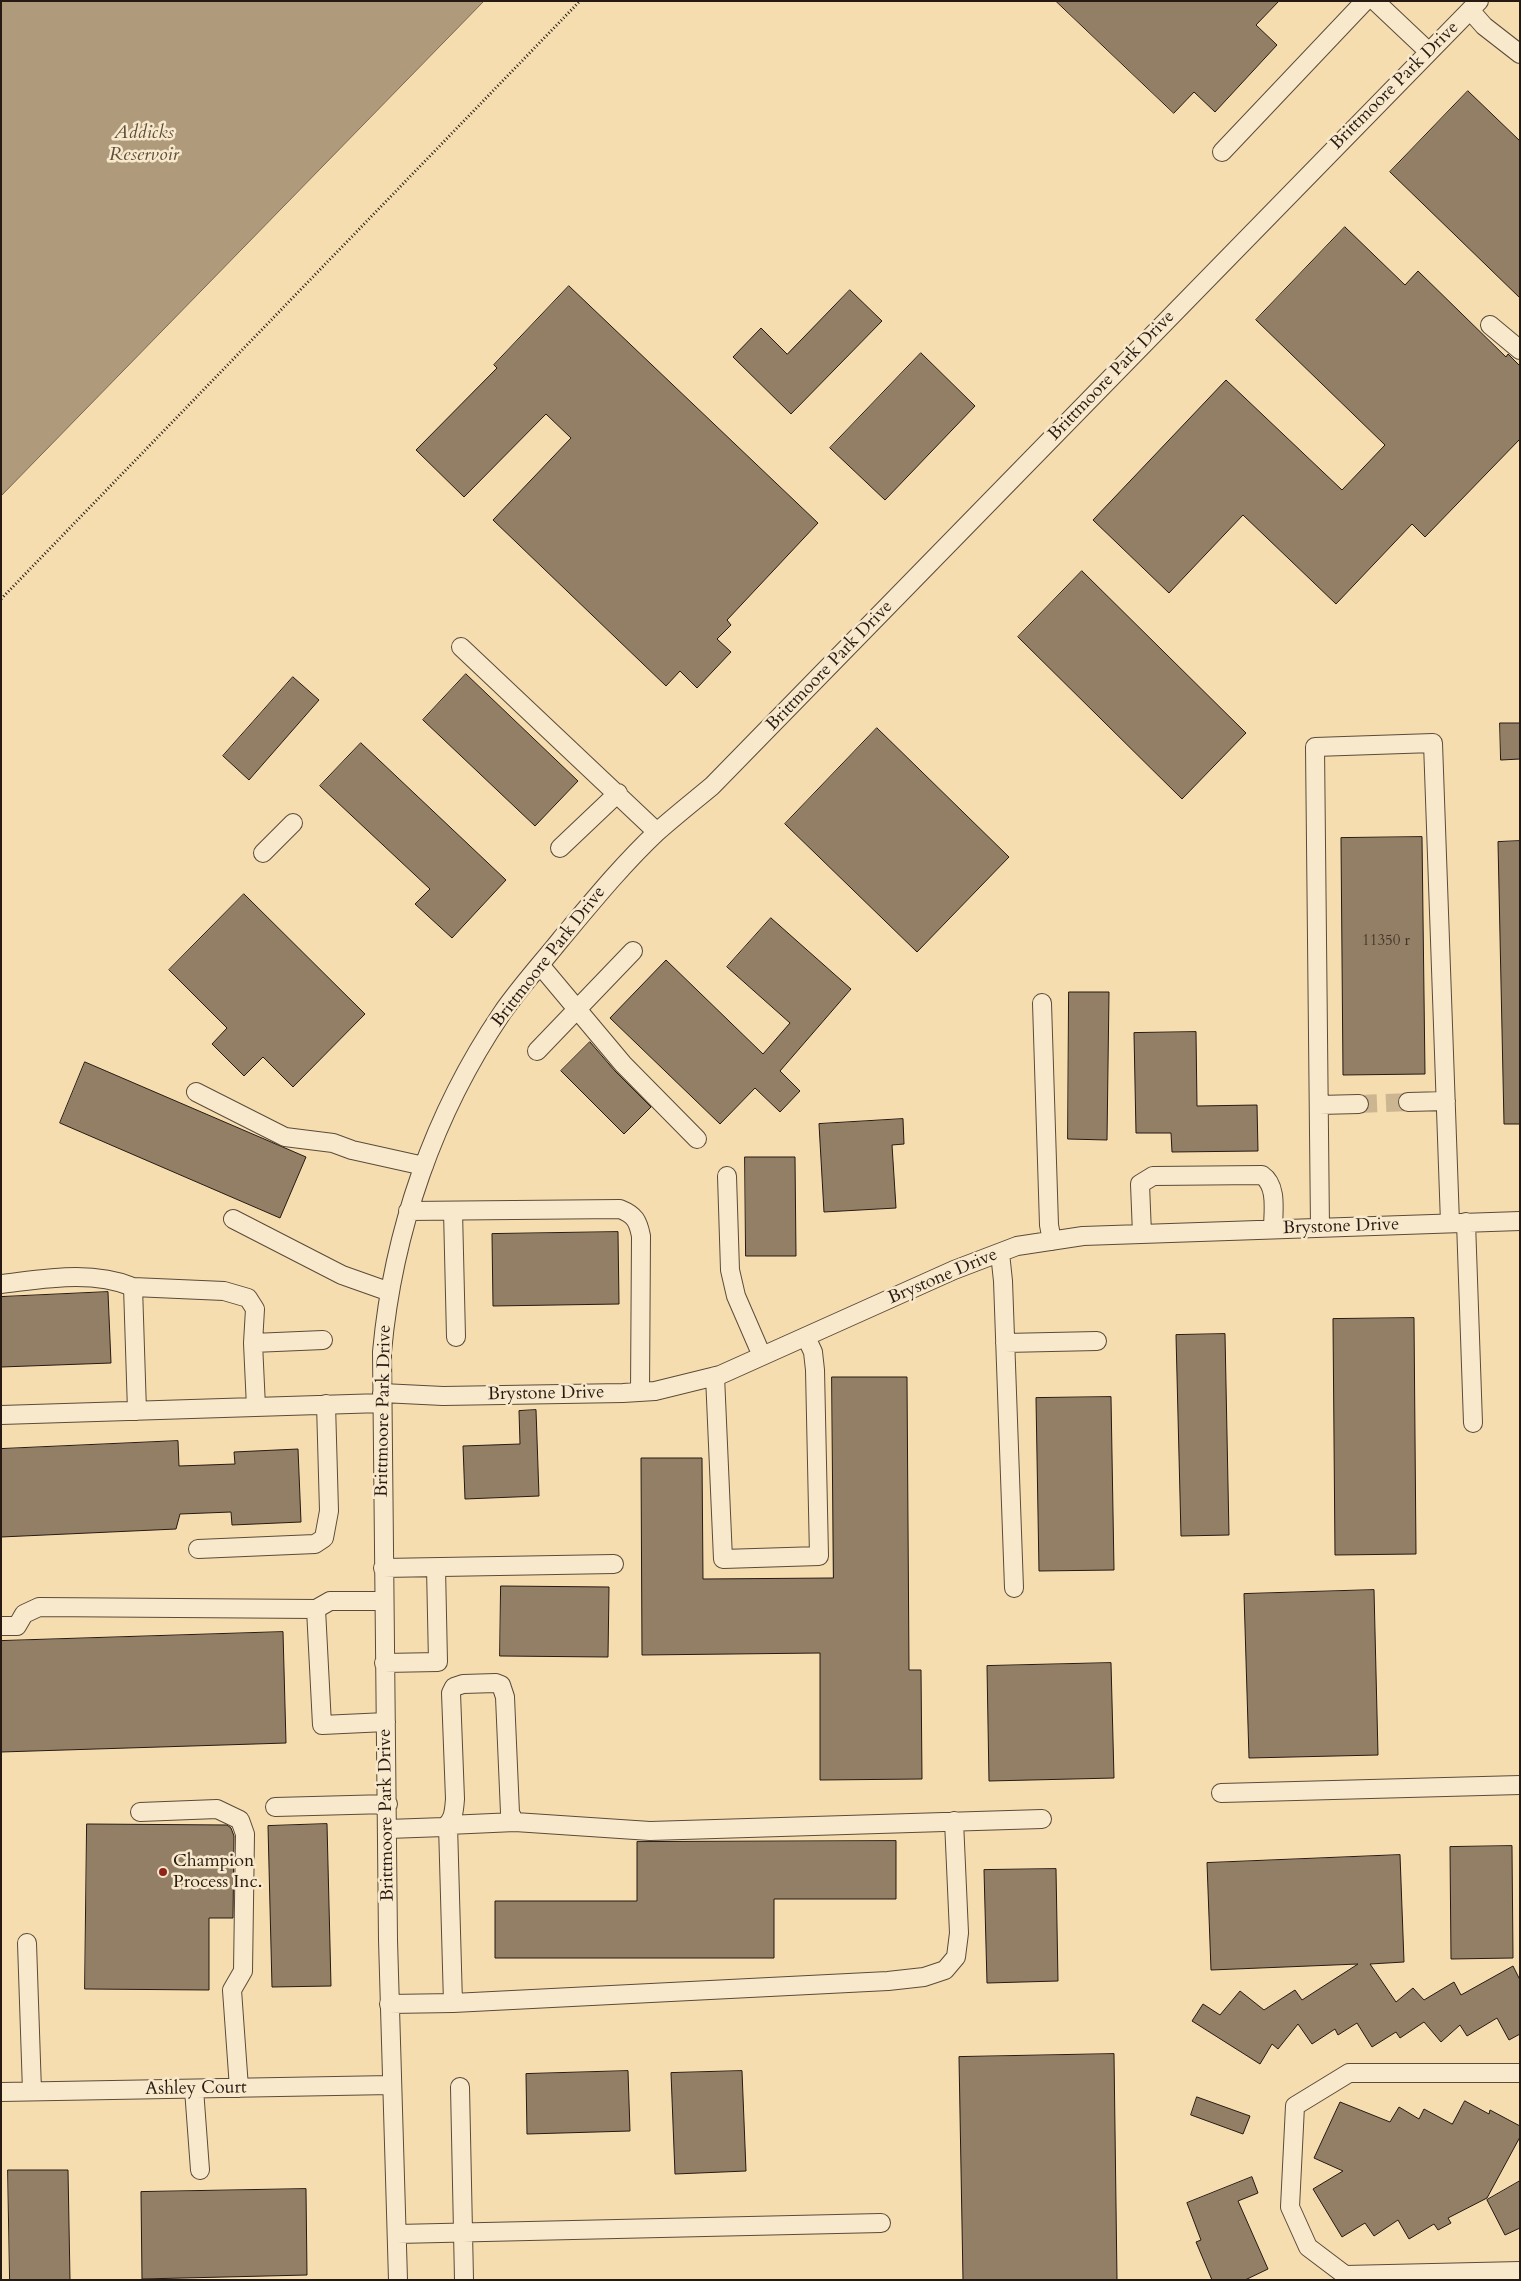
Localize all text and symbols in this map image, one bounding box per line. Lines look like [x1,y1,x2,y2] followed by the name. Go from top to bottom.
[1326,17,1464,155] street label: Brittmoore Park Drive
[109,123,179,167] water label: Addicks Reservoir
[1044,306,1180,446] street label: Brittmoore Park Drive
[762,596,898,736] street label: Brittmoore Park Drive
[487,882,611,1032] street label: Brittmoore Park Drive
[1362,933,1410,951] house number: 11350 r
[1282,1214,1400,1240] street label: Brystone Drive
[885,1244,1001,1310] street label: Brystone Drive
[372,1325,396,1497] street label: Brittmoore Park Drive
[488,1382,604,1406] street label: Brystone Drive
[375,1729,399,1901] street label: Brittmoore Park Drive
[173,1851,262,1894] place label: Champion Process Inc.
[157,1866,169,1878] marker: Champion Process Inc.
[145,2077,247,2101] street label: Ashley Court

